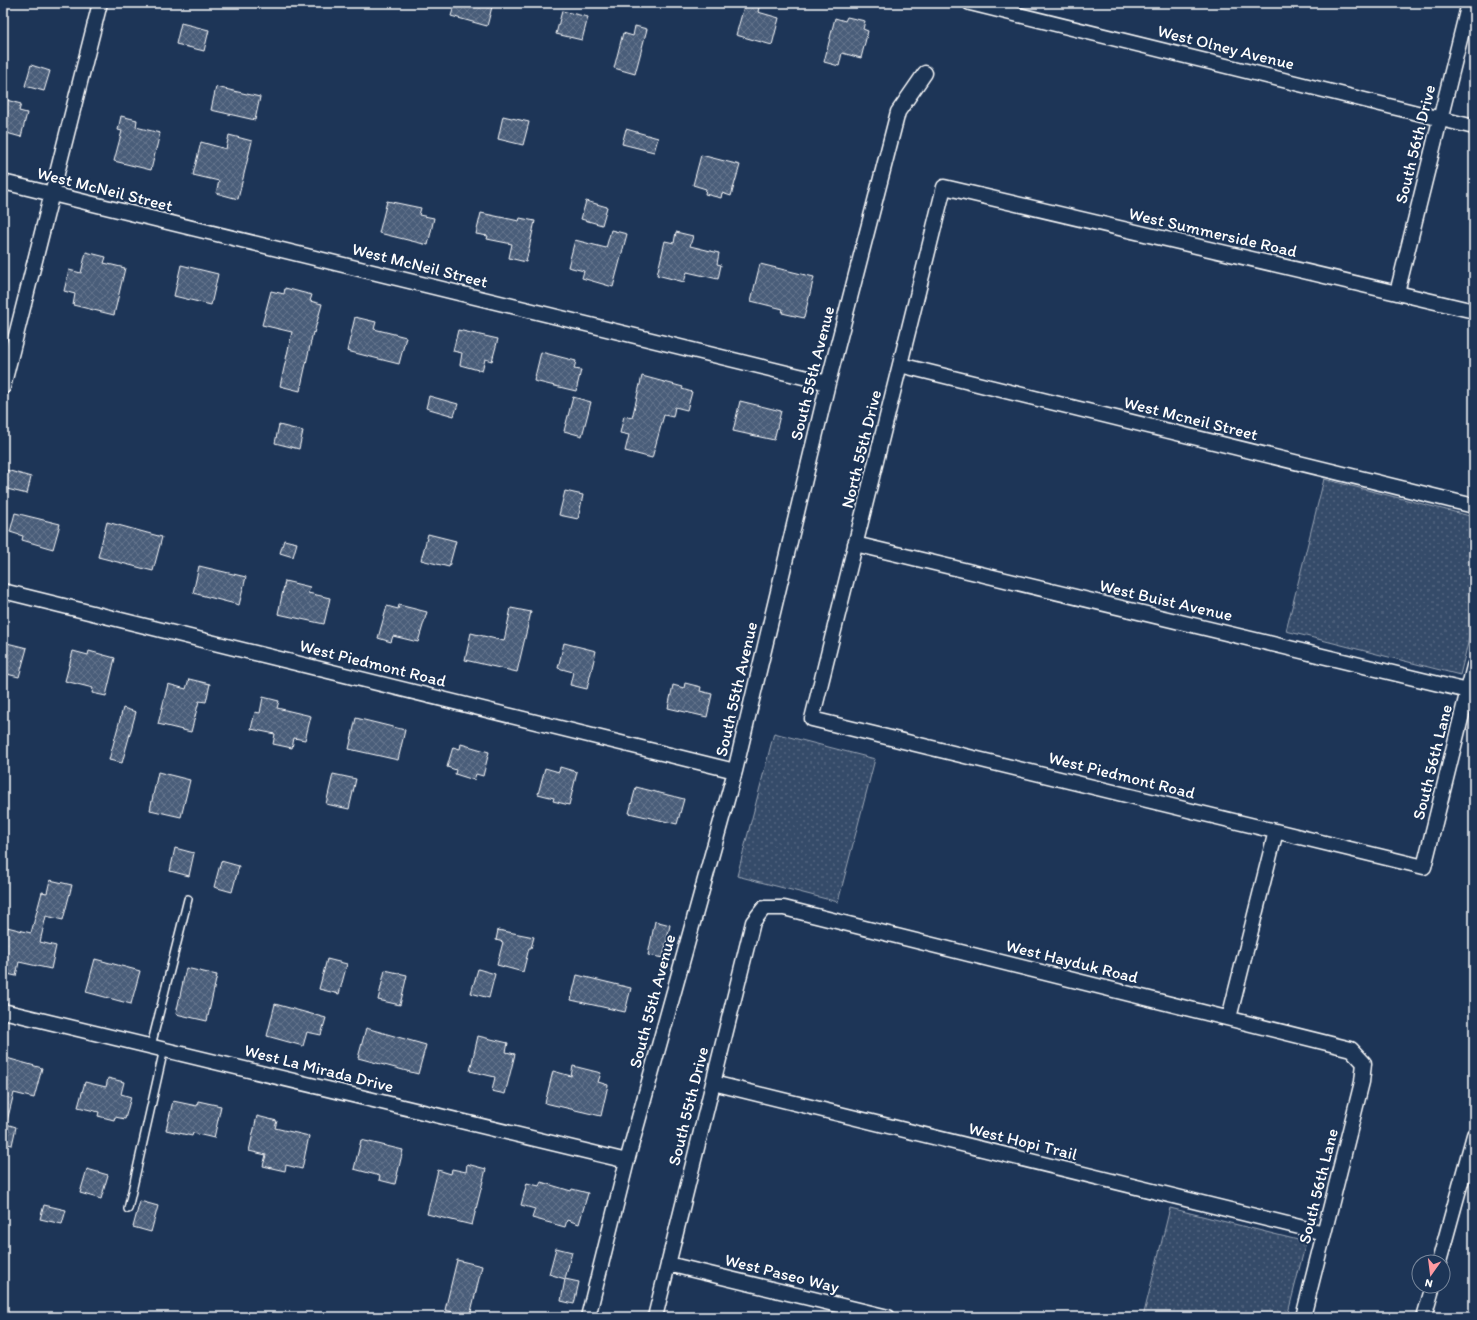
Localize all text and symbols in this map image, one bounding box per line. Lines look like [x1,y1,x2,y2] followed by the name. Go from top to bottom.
[1155,20,1297,74] street label: West Olney Avenue
[1391,83,1439,205] street label: South 56th Drive
[35,162,175,216] street label: West McNeil Street
[1127,203,1299,261] street label: West Summerside Road
[350,238,490,292] street label: West McNeil Street
[786,304,838,442] street label: South 55th Avenue
[837,388,885,510] street label: North 55th Drive
[1122,392,1261,444] street label: West Mcneil Street
[1097,575,1235,625] street label: West Buist Avenue
[711,620,761,758] street label: South 55th Avenue
[298,635,449,691] street label: West Piedmont Road
[1408,702,1456,822] street label: South 56th Lane
[1047,747,1198,803] street label: West Piedmont Road
[625,932,679,1070] street label: South 55th Avenue
[1004,935,1141,987] street label: West Hayduk Road
[242,1040,396,1096] street label: West La Mirada Drive
[664,1045,712,1167] street label: South 55th Drive
[966,1118,1080,1164] street label: West Hopi Trail
[1294,1126,1342,1246] street label: South 56th Lane
[723,1249,841,1297] street label: West Paseo Way
[1411,1254,1451,1294] north arrow
[1424,1276,1434,1290] text: N

